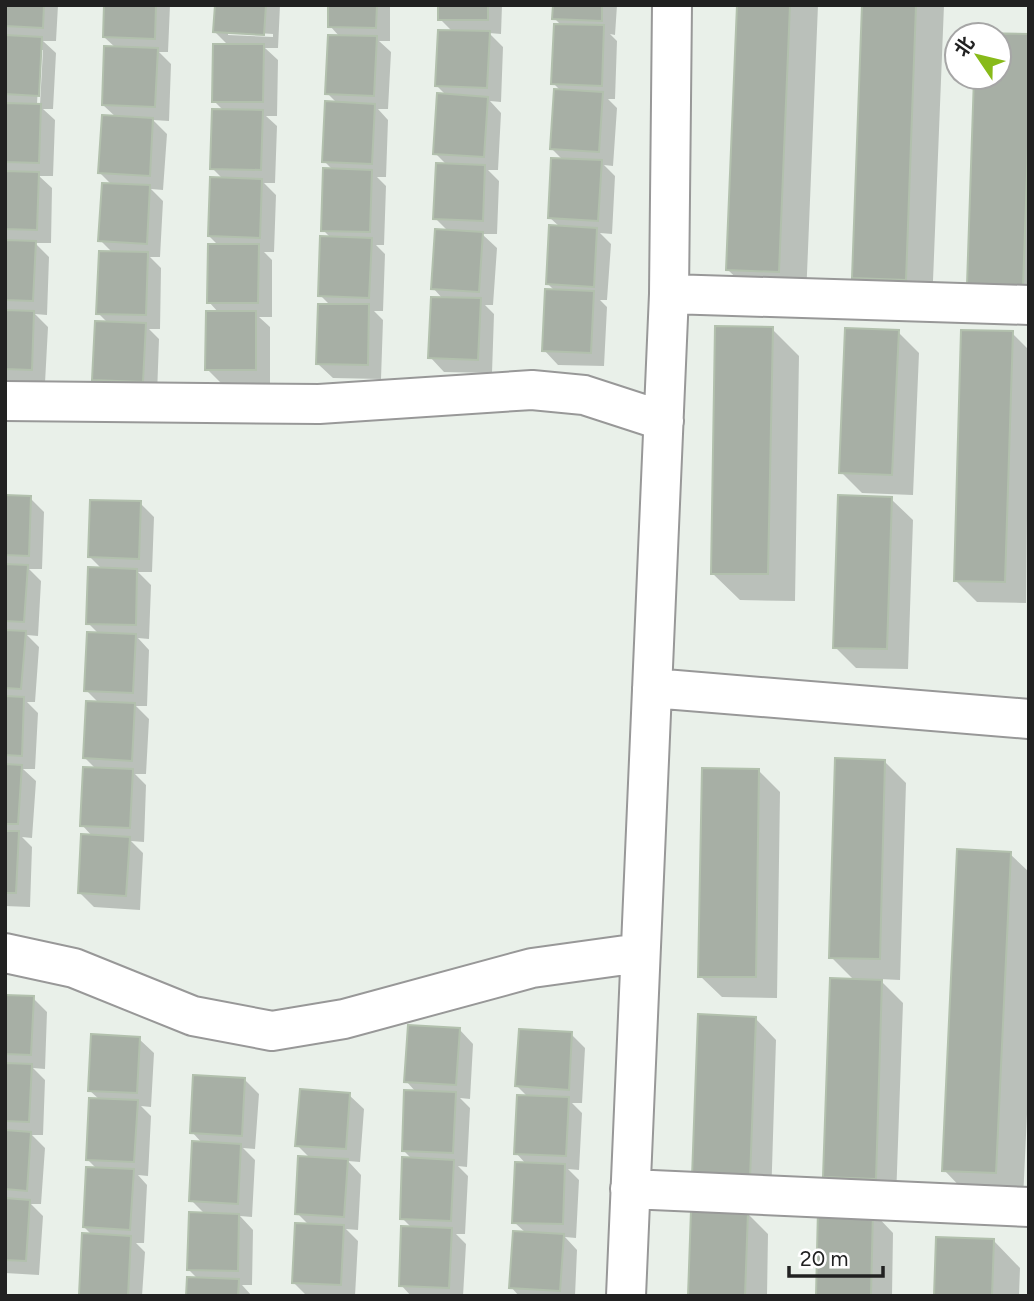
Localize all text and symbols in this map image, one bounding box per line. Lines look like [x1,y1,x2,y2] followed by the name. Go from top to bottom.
[943,21,1013,91] north arrow
[950,32,979,61] text: 北
[789,1234,884,1278] scale bar
[800,1246,848,1271] text: 20 m

